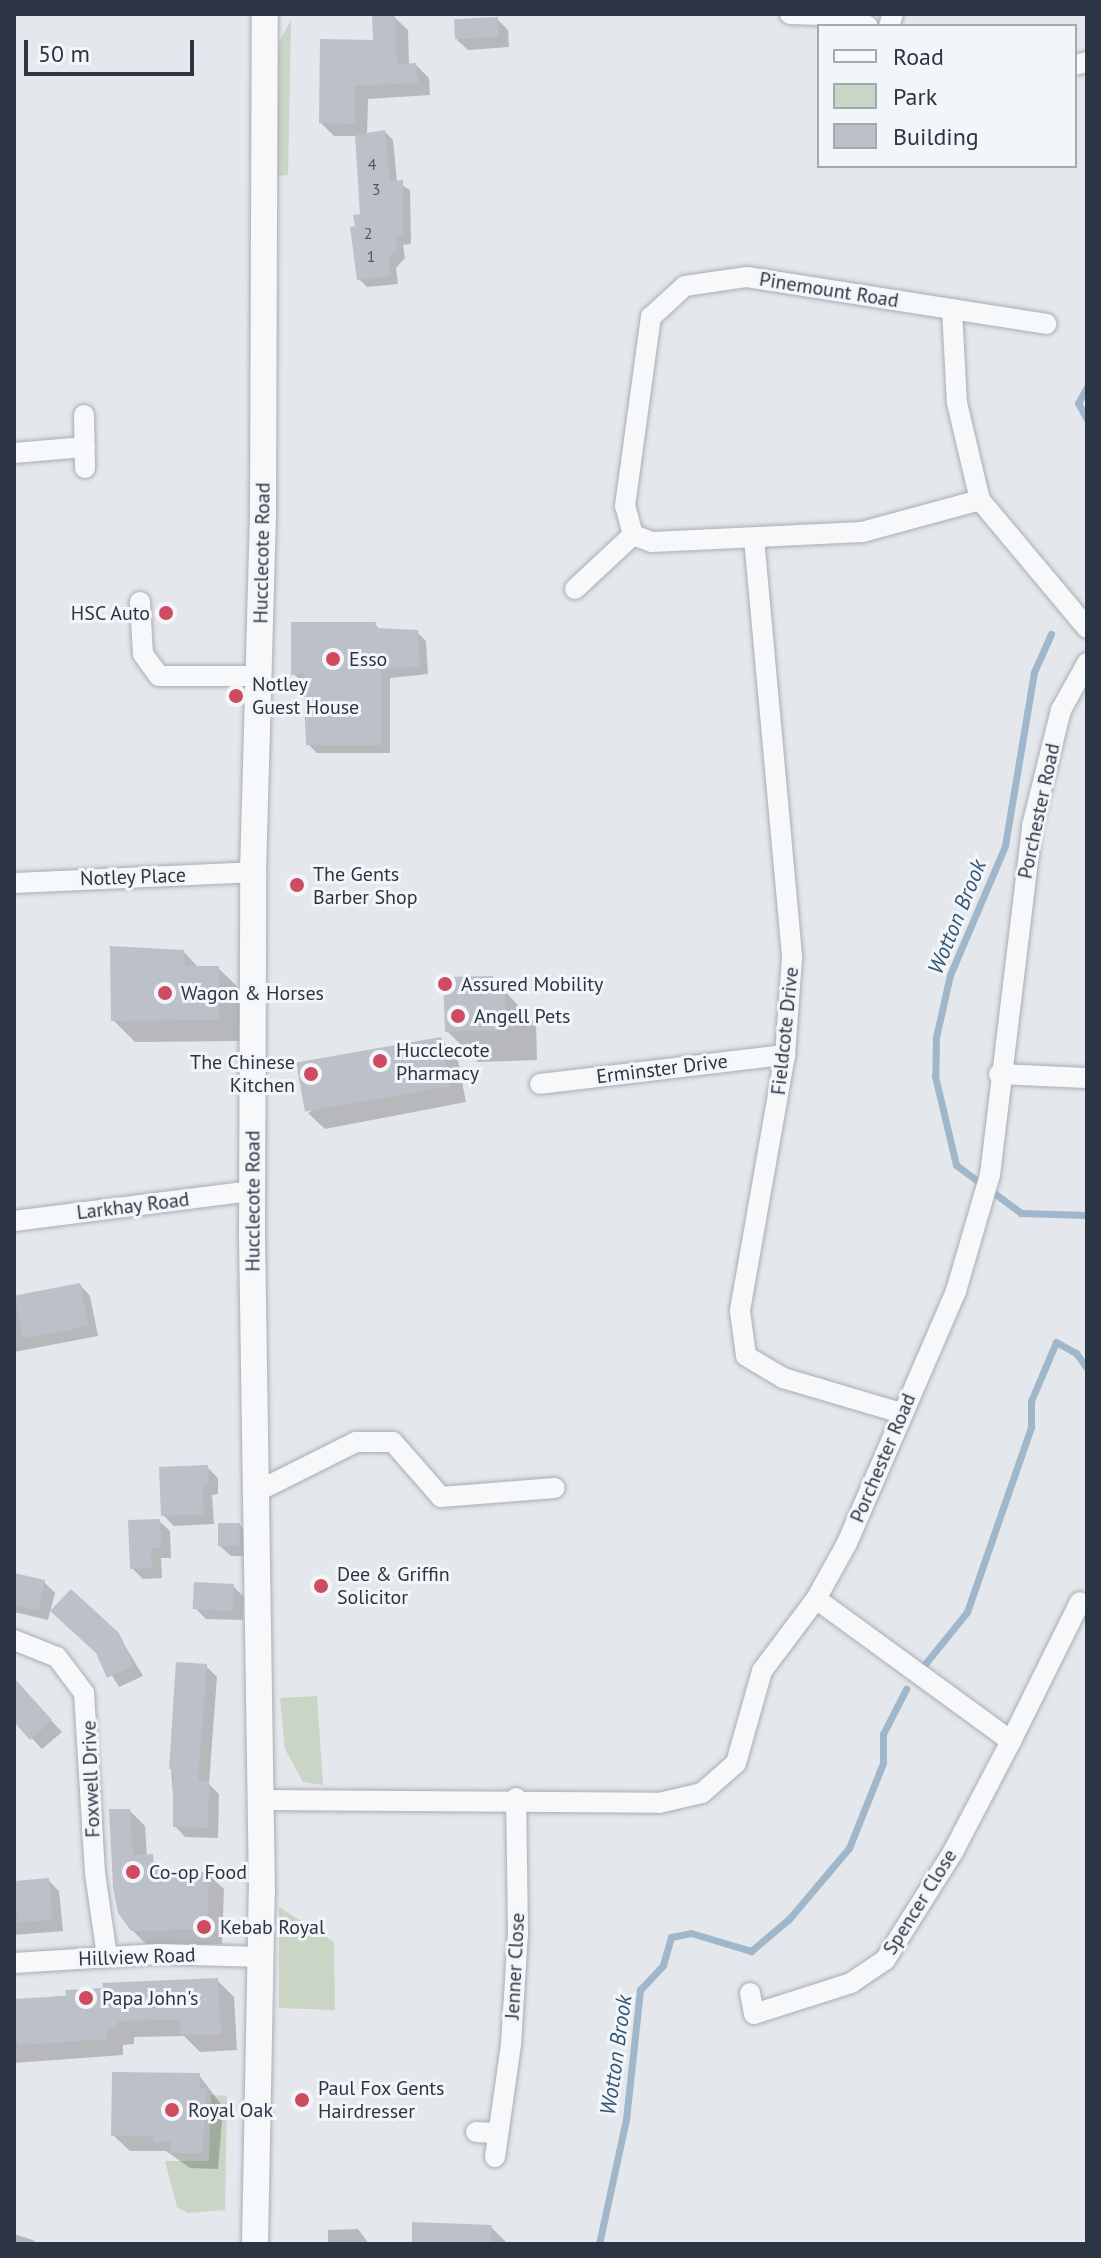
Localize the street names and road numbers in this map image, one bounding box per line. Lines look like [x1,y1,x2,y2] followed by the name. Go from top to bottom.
[758,267,900,313] street label: Pinemount Road
[249,482,275,624] street label: Hucclecote Road
[1013,741,1065,881] street label: Porchester Road
[79,863,187,891] street label: Notley Place
[766,966,804,1096] street label: Fieldcote Drive
[595,1049,729,1089] street label: Erminster Drive
[241,1130,265,1272] street label: Hucclecote Road
[75,1187,191,1225] street label: Larkhay Road
[845,1390,921,1526] street label: Porchester Road
[77,1720,105,1838] street label: Foxwell Drive
[878,1845,962,1959] street label: Spencer Close
[500,1912,530,2020] street label: Jenner Close
[78,1943,196,1971] street label: Hillview Road

